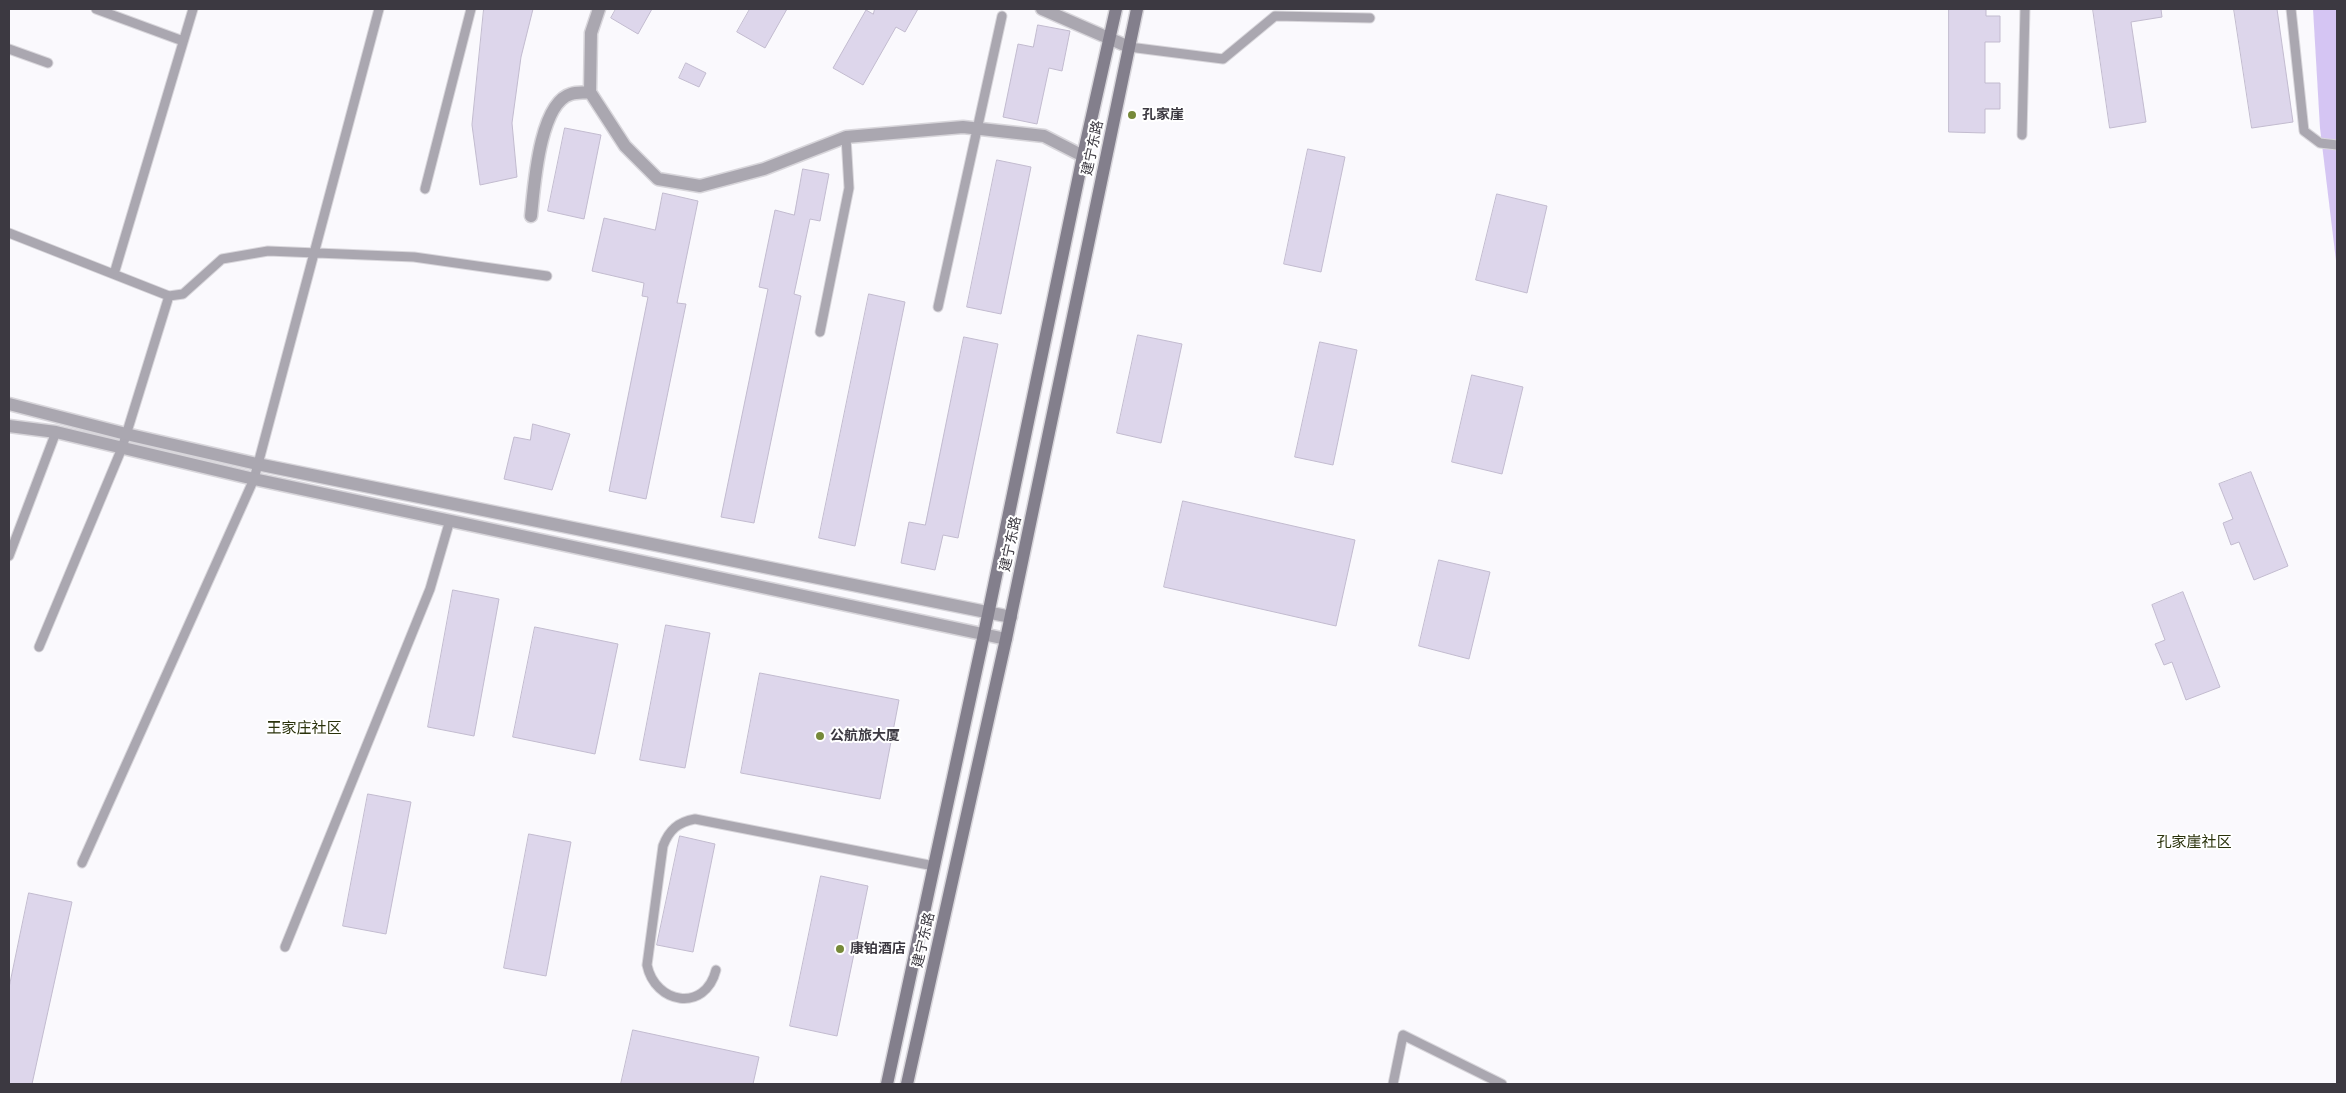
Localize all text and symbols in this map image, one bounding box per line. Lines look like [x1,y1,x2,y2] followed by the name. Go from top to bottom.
[1142,107,1184,123] place label: 孔家崖
[1126,109,1138,121] marker: 孔家崖
[1079,119,1107,177] street label: 建宁东路
[997,515,1025,573] street label: 建宁东路
[267,720,341,738] district label: 王家庄社区
[830,728,900,744] place label: 公航旅大厦
[814,730,826,742] marker: 公航旅大厦
[2157,834,2231,852] district label: 孔家崖社区
[910,911,938,969] street label: 建宁东路
[850,941,906,957] place label: 康铂酒店
[834,943,846,955] marker: 康铂酒店

